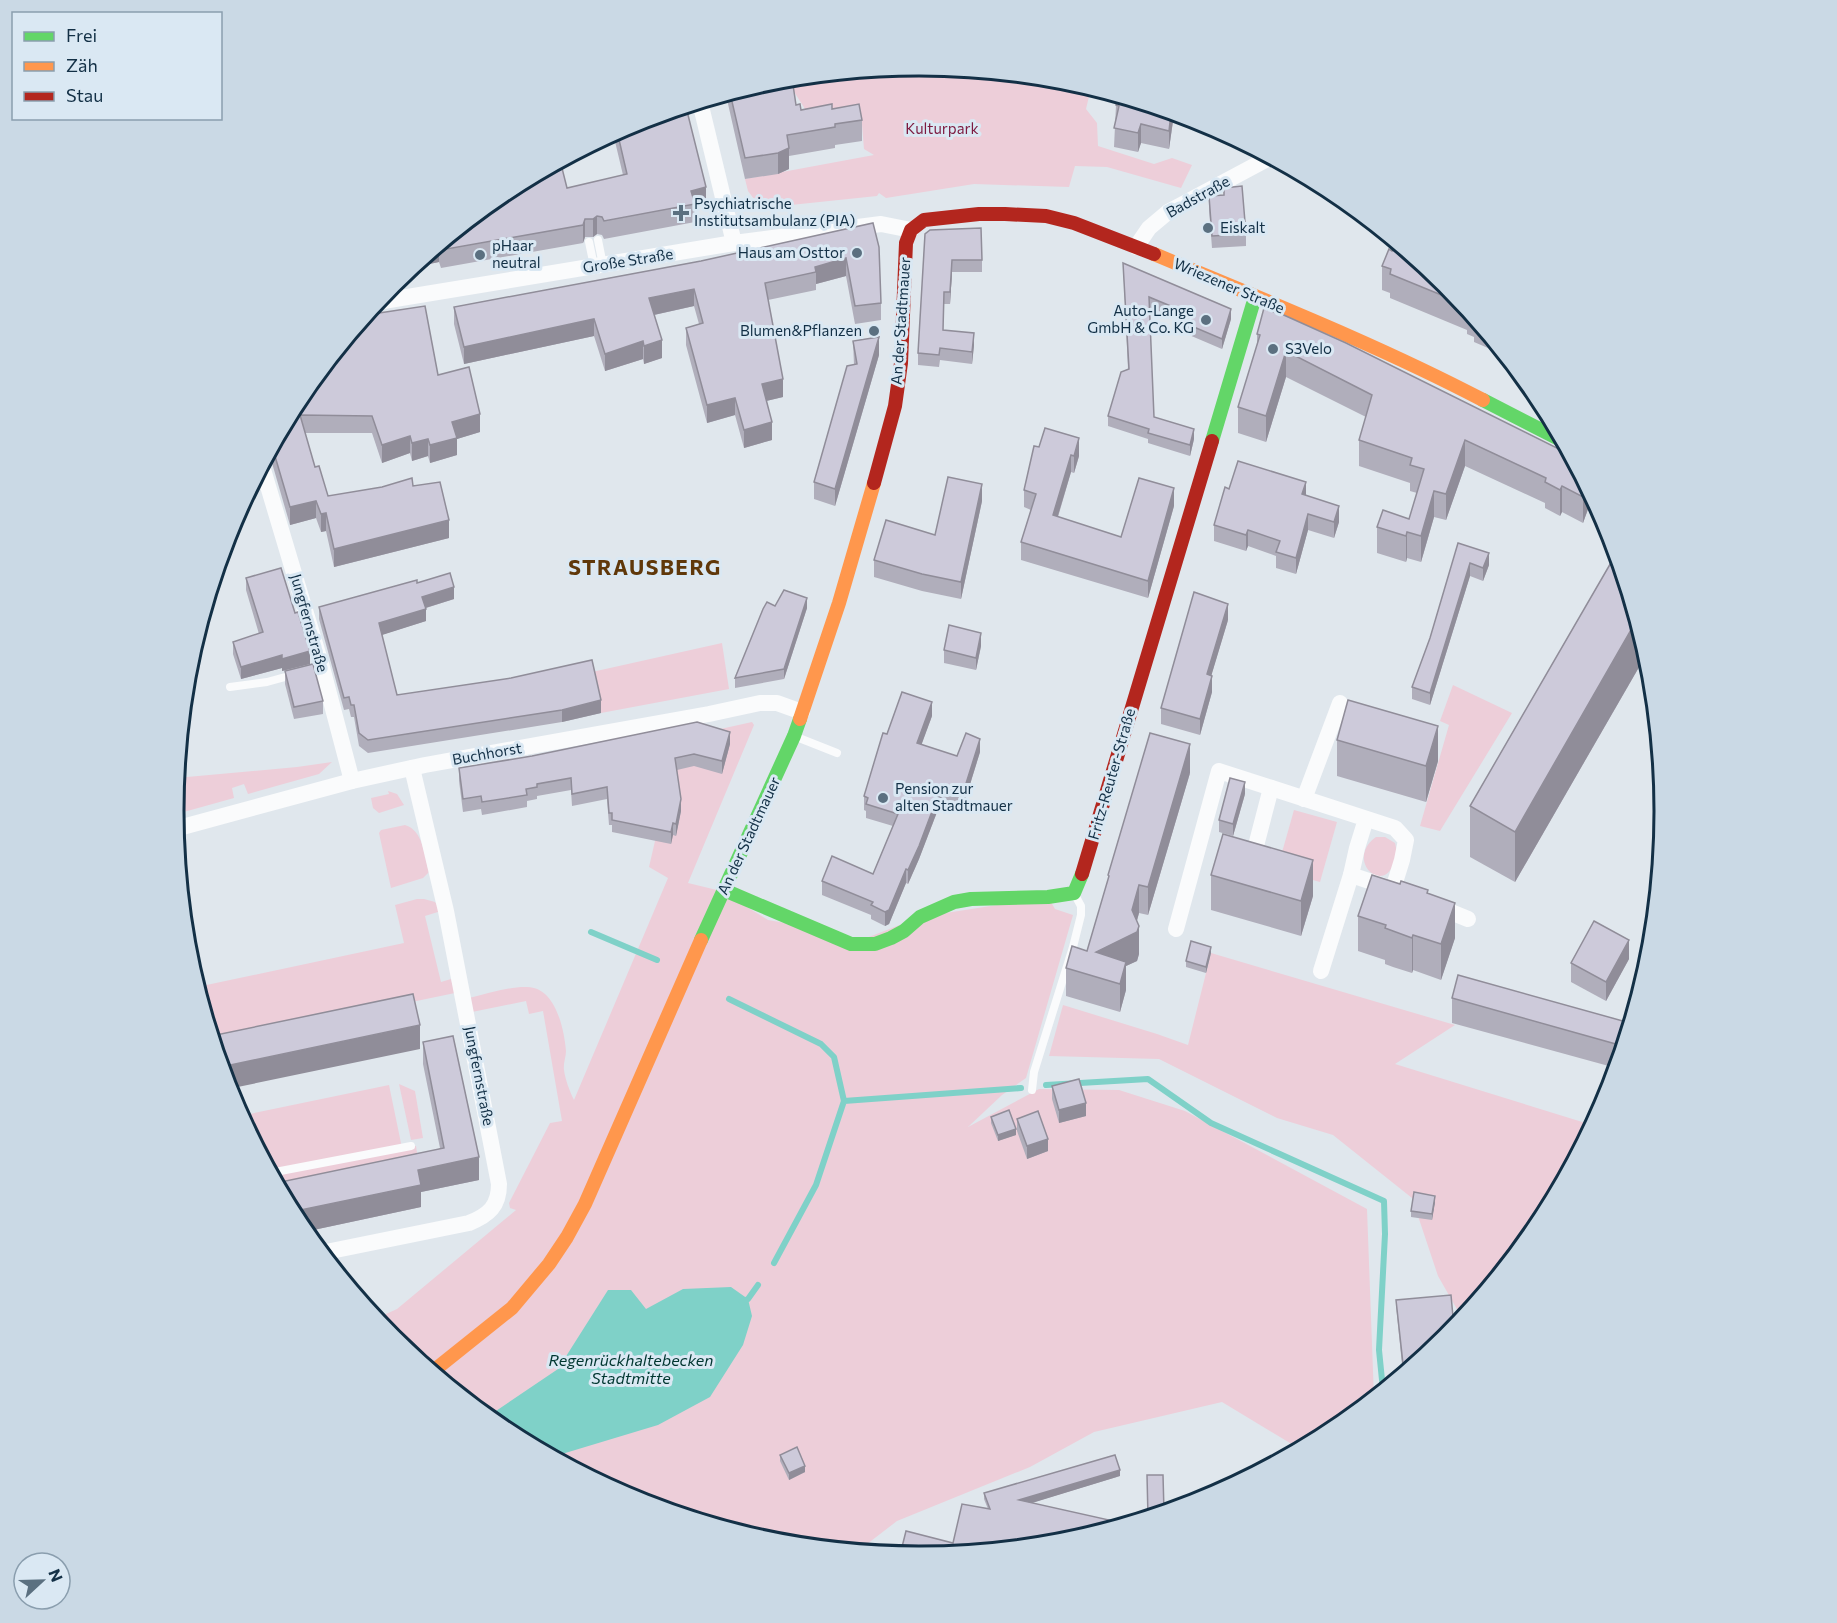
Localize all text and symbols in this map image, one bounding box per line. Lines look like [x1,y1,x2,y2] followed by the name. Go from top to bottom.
[12,12,222,120] legend
[66,24,97,46] text: Frei
[66,54,98,76] text: Zäh
[66,84,103,106] text: Stau
[905,119,979,137] park label: Kulturpark
[1163,171,1232,221] street label: Badstraße
[694,194,855,229] place label: Psychiatrische Institutsambulanz (PIA)
[672,204,690,222] marker: Psychiatrische Institutsambulanz (PIA)
[1220,218,1266,236] place label: Eiskalt
[1201,221,1215,235] marker: Eiskalt
[492,236,541,271] place label: pHaar neutral
[738,243,845,261] place label: Haus am Osttor
[582,244,674,276] street label: Große Straße
[850,246,864,260] marker: Haus am Osttor
[473,248,487,262] marker: pHaar neutral
[1171,254,1288,317] street label: Wriezener Straße
[887,256,913,385] street label: An der Stadtmauer
[1087,301,1194,336] place label: Auto-Lange GmbH & Co. KG
[1199,313,1213,327] marker: Auto-Lange GmbH & Co. KG
[740,321,862,339] place label: Blumen&Pflanzen
[867,324,881,338] marker: Blumen&Pflanzen
[1285,339,1332,357] place label: S3Velo
[1266,342,1280,356] marker: S3Velo
[568,554,722,579] district label: STRAUSBERG
[287,572,333,674] street label: Jungfernstraße
[1084,706,1138,841] street label: Fritz-Reuter-Straße
[451,738,523,768] street label: Buchhorst
[713,774,783,897] street label: An der Stadtmauer
[895,779,1013,814] place label: Pension zur alten Stadtmauer
[876,791,890,805] marker: Pension zur alten Stadtmauer
[461,1024,498,1127] street label: Jungfernstraße
[549,1350,713,1387] water label: Regenrückhaltebecken Stadtmitte
[12,1551,72,1611] north arrow
[45,1566,67,1584] text: N

